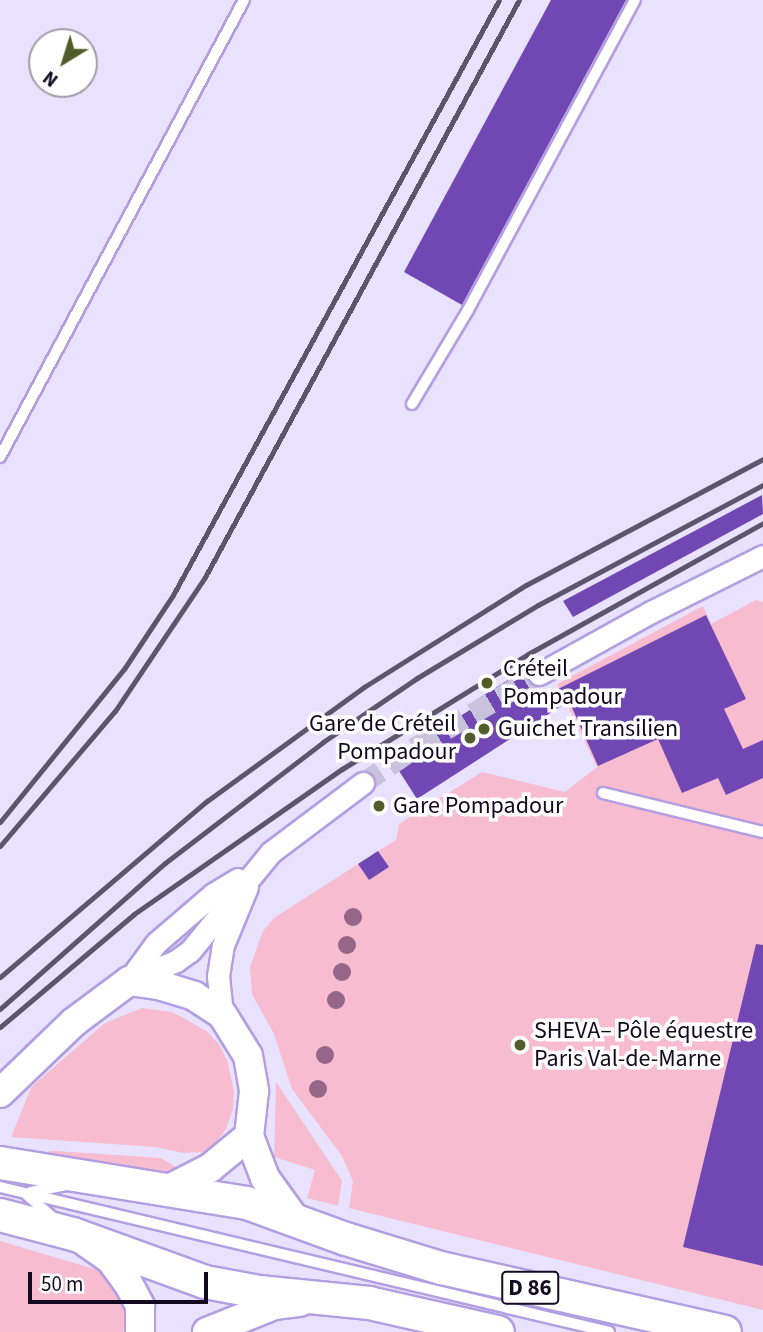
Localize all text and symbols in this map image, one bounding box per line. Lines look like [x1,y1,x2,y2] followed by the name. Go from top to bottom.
[28,28,98,98] north arrow
[38,64,64,93] text: N
[503,655,622,711] place label: Créteil Pompadour
[477,673,497,693] marker: Créteil Pompadour
[309,710,456,766] place label: Gare de Créteil Pompadour
[498,715,678,743] place label: Guichet Transilien
[476,721,492,737] marker: Guichet Transilien
[462,730,478,746] marker: Gare de Créteil Pompadour
[393,792,563,820] place label: Gare Pompadour
[371,798,387,814] marker: Gare Pompadour
[534,1017,753,1073] place label: SHEVA– Pôle équestre Paris Val-de-Marne
[512,1037,528,1053] marker: SHEVA– Pôle équestre Paris Val-de-Marne
[32,1258,212,1302] scale bar
[500,1268,560,1308] road number: D 86
[41,1269,83,1299] text: 50 m

